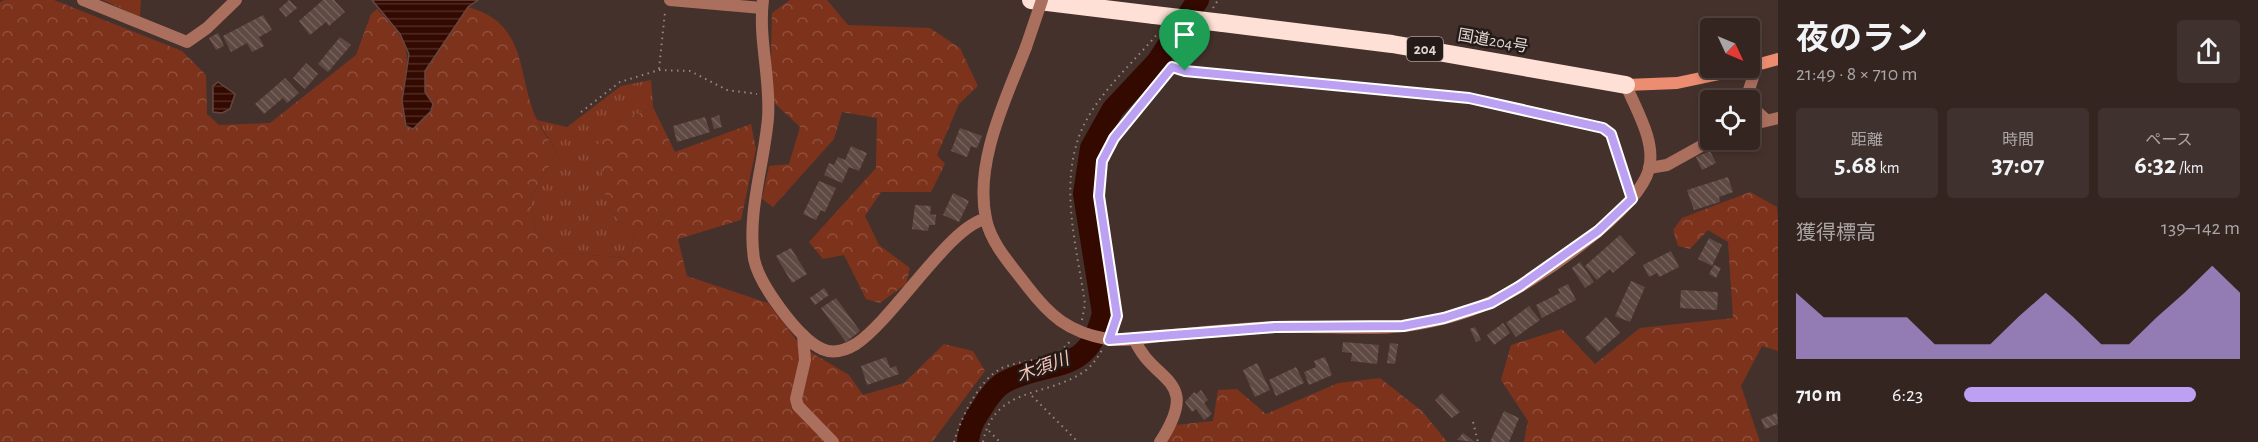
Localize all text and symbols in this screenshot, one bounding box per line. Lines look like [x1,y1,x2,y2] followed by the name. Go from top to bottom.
[1159,9,1210,71] pin
[1168,18,1201,51] icon: arrive
[1700,18,1760,78] north arrow
[1700,18,1760,150] map controls
[2177,20,2240,83] button: share
[1796,23,1928,56] text: 夜のラン
[1456,26,1530,55] street label: 国道204号
[1407,37,1443,61] road number: 204
[1796,64,1918,84] text: 21:49 · 8 × 710 m
[1700,90,1760,150] button: locate
[1851,132,1883,148] text: 距離
[2002,132,2034,148] text: 時間
[2145,132,2193,148] text: ペース
[1834,152,1877,178] text: 5.68
[1991,152,2045,178] text: 37:07
[2134,152,2176,178] text: 6:32
[1877,160,1900,176] text: km
[2176,160,2204,176] text: /km
[2161,218,2240,238] text: 139–142 m
[1796,223,1876,243] text: 獲得標高
[1014,348,1073,386] water label: 木須川
[1796,385,1841,405] text: 710 m
[1892,385,1923,405] text: 6:23

